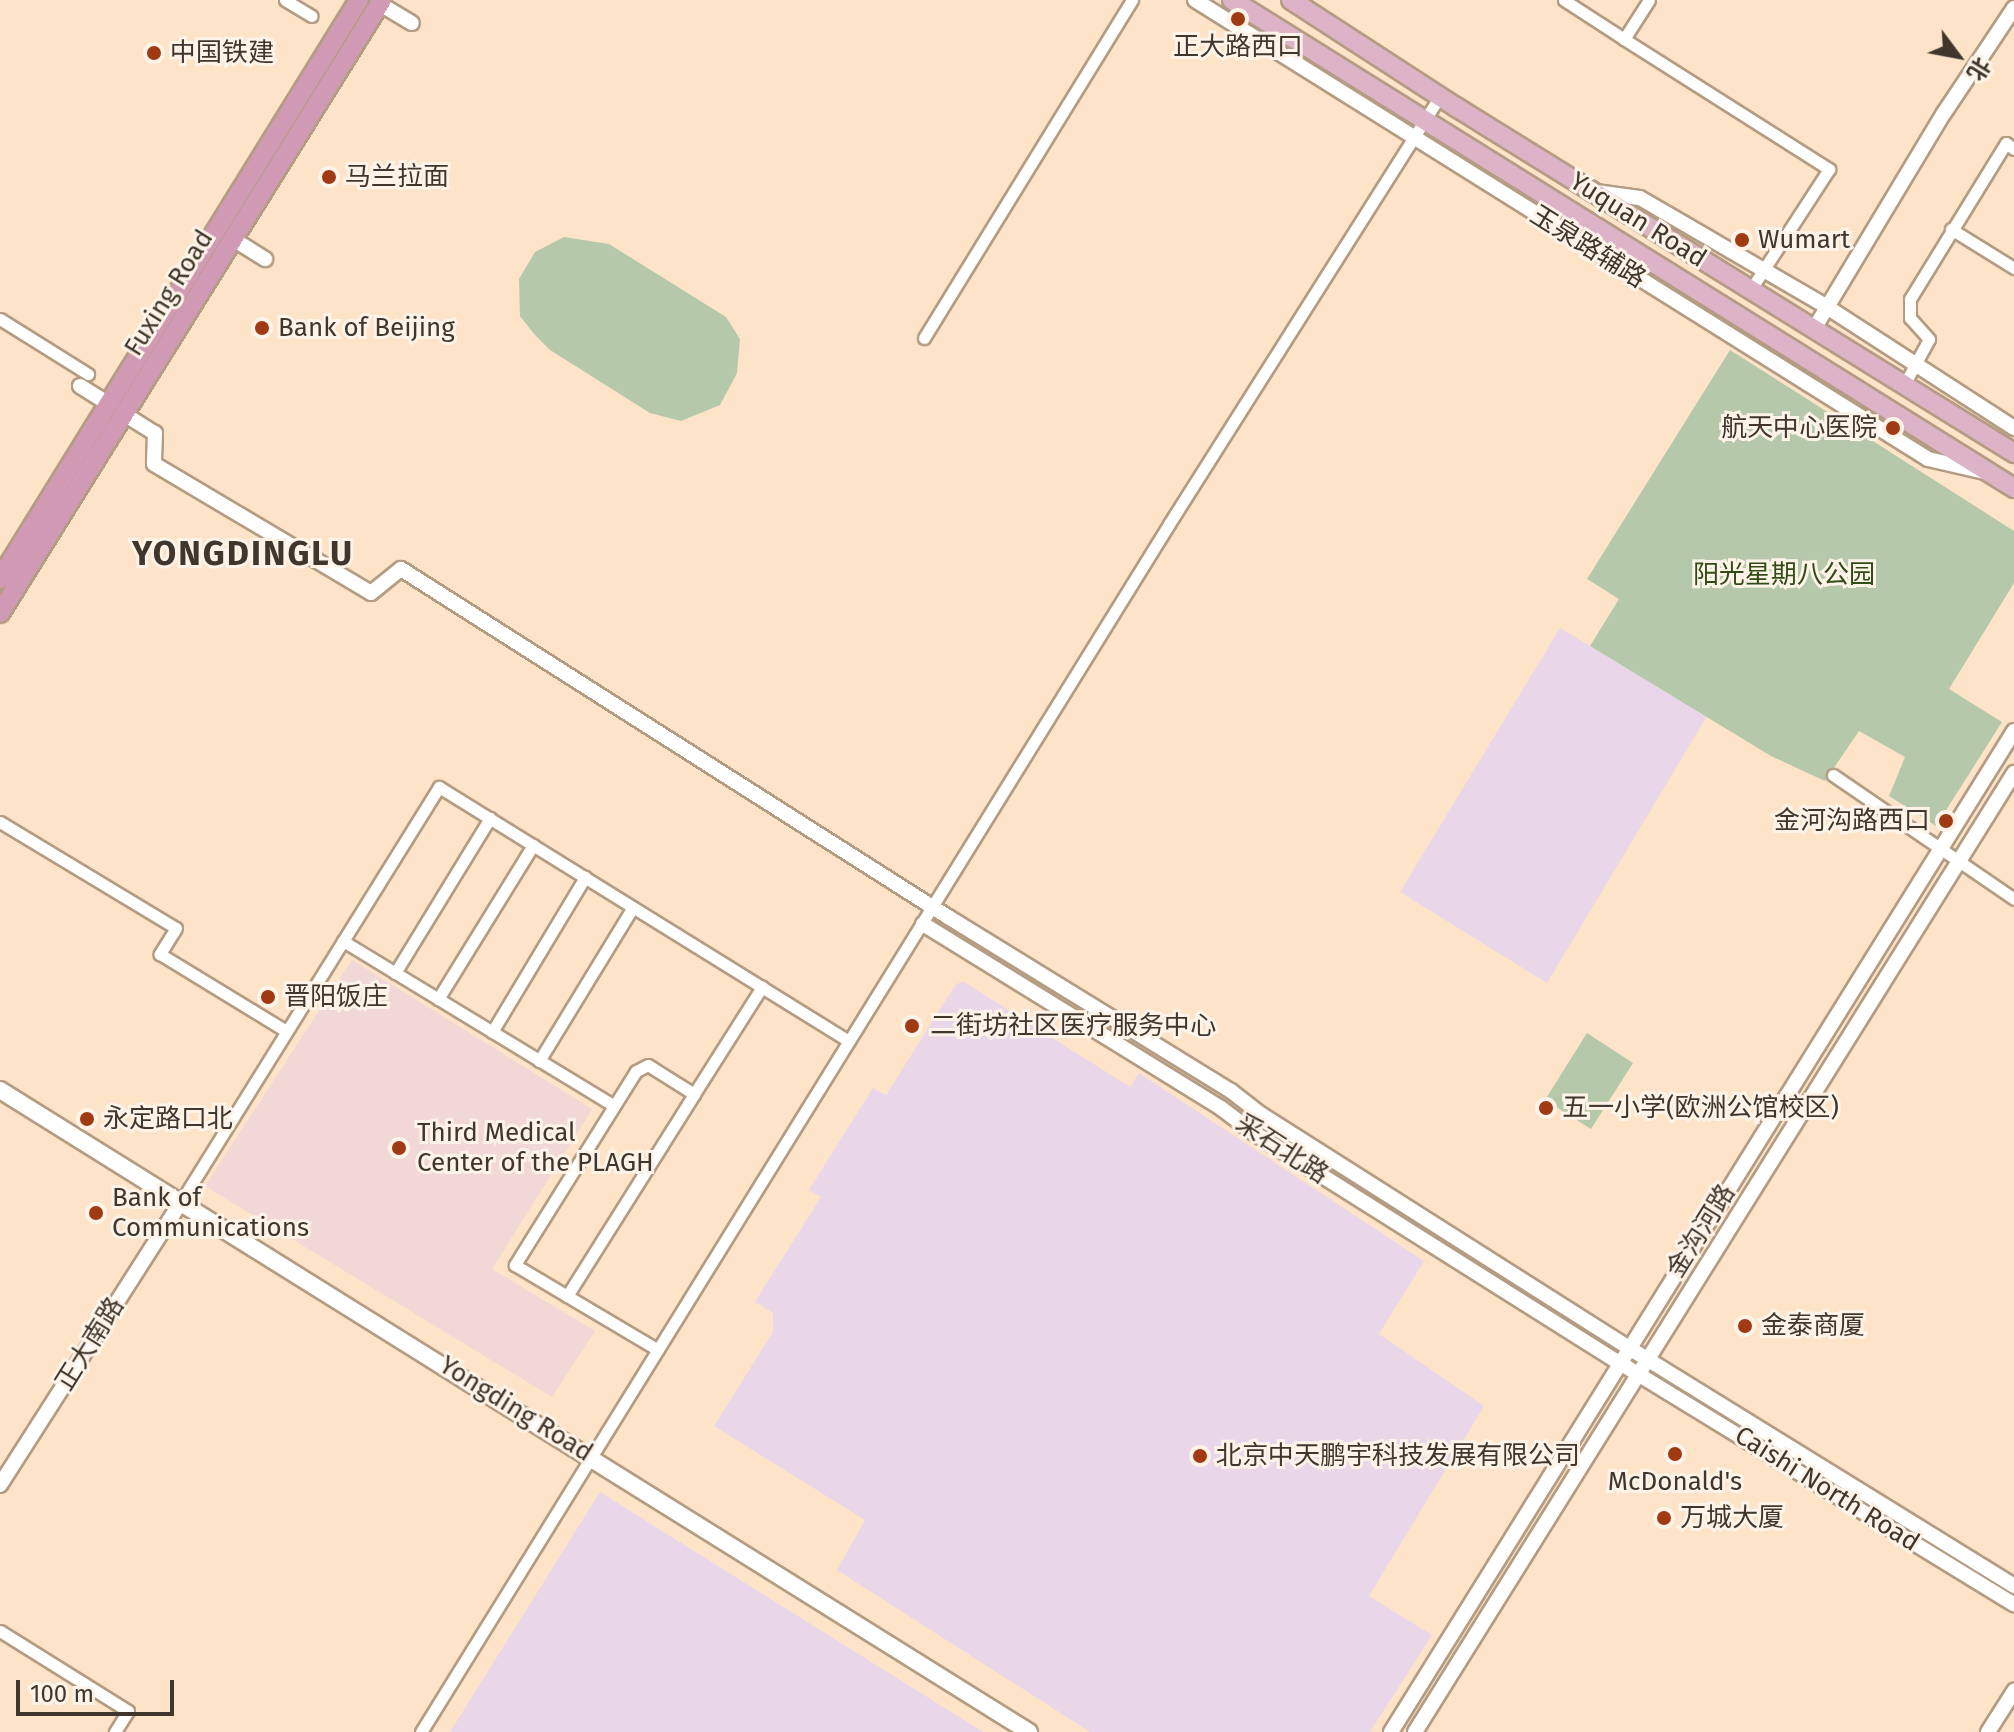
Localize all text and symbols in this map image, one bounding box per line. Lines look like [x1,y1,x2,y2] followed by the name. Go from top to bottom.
[1229,10,1247,28] marker: 正大路西口
[1918,16,1998,96] north arrow
[1173,31,1303,63] place label: 正大路西口
[170,37,274,69] place label: 中国铁建
[145,44,163,62] marker: 中国铁建
[1961,52,1996,85] text: 北
[345,161,449,193] place label: 马兰拉面
[1564,166,1712,274] street label: Yuquan Road
[320,168,338,186] marker: 马兰拉面
[1525,199,1651,295] street label: 玉泉路辅路
[118,224,220,362] street label: Fuxing Road
[1758,224,1850,256] place label: Wumart
[1733,231,1751,249] marker: Wumart
[278,312,455,344] place label: Bank of Beijing
[253,319,271,337] marker: Bank of Beijing
[1721,412,1877,444] place label: 航天中心医院
[1884,419,1902,437] marker: 航天中心医院
[132,534,354,574] district label: YONGDINGLU
[1693,559,1875,591] park label: 阳光星期八公园
[1774,805,1930,837] place label: 金河沟路西口
[1937,812,1955,830] marker: 金河沟路西口
[284,981,388,1013] place label: 晋阳饭庄
[259,988,277,1006] marker: 晋阳饭庄
[930,1010,1216,1042] place label: 二街坊社区医疗服务中心
[901,1015,923,1037] marker: 二街坊社区医疗服务中心
[1562,1092,1839,1124] place label: 五一小学(欧洲公馆校区)
[1537,1099,1555,1117] marker: 五一小学(欧洲公馆校区)
[103,1103,233,1135] place label: 永定路口北
[1230,1108,1334,1190] street label: 采石北路
[78,1110,96,1128] marker: 永定路口北
[417,1117,654,1178] place label: Third Medical Center of the PLAGH
[388,1137,410,1159] marker: Third Medical Center of the PLAGH
[1660,1179,1742,1283] street label: 金沟河路
[112,1182,309,1244] place label: Bank of Communications
[87,1204,105,1222] marker: Bank of Communications
[49,1292,131,1396] street label: 正大南路
[1761,1310,1865,1342] place label: 金泰商厦
[1736,1317,1754,1335] marker: 金泰商厦
[434,1349,598,1469] street label: Yongding Road
[1729,1420,1925,1558] street label: Caishi North Road
[1216,1440,1580,1472] place label: 北京中天鹏宇科技发展有限公司
[1666,1445,1684,1463] marker: McDonald's
[1191,1447,1209,1465] marker: 北京中天鹏宇科技发展有限公司
[1608,1466,1742,1498] place label: McDonald's
[1680,1502,1784,1534] place label: 万城大厦
[1655,1509,1673,1527] marker: 万城大厦
[20,1664,178,1714] scale bar
[30,1680,94,1708] text: 100 m

